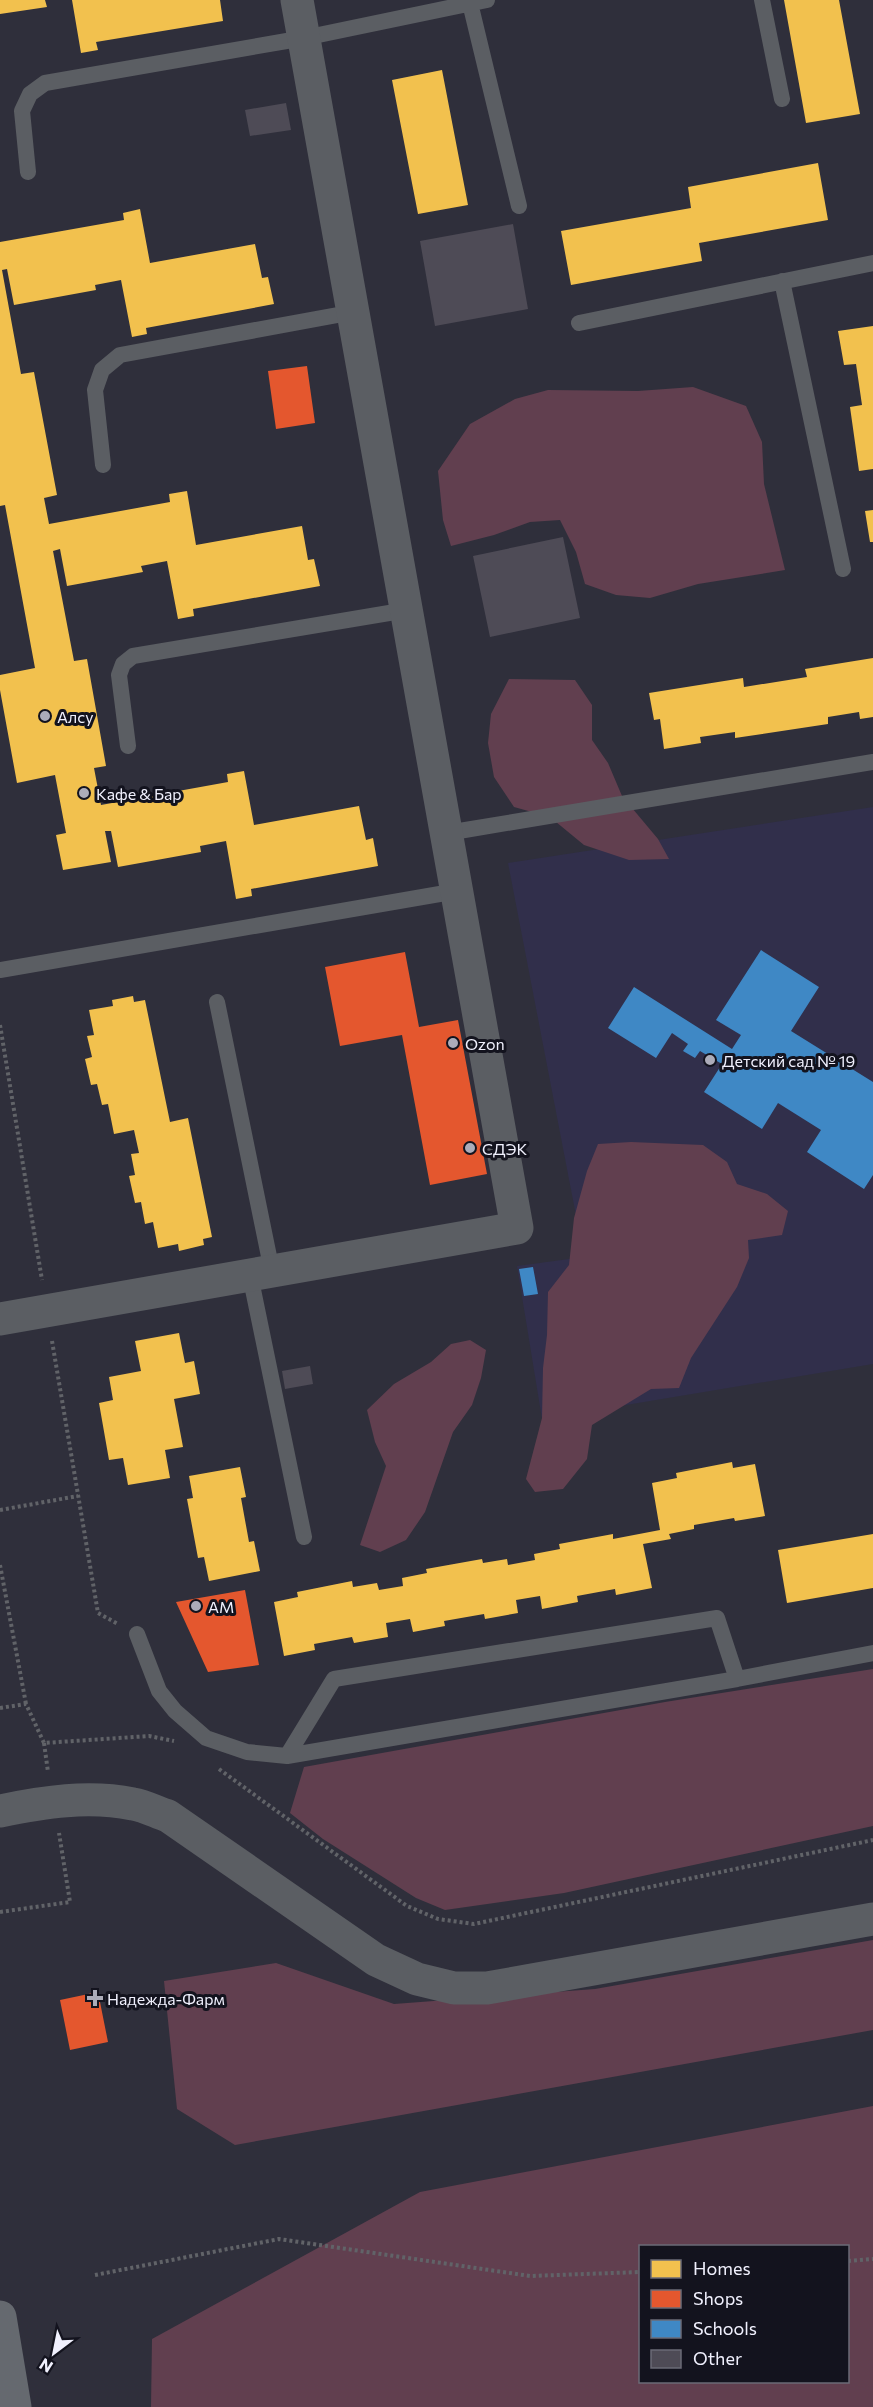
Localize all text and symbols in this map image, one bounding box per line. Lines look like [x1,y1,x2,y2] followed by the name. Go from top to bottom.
[57,707,93,726] place label: Алсу
[38,709,52,723] marker: Алсу
[96,784,182,803] place label: Кафе & Бар
[77,786,91,800] marker: Кафе & Бар
[465,1034,505,1053] place label: Ozon
[446,1036,460,1050] marker: Ozon
[722,1051,855,1070] place label: Детский сад № 19
[703,1053,717,1067] marker: Детский сад № 19
[482,1139,527,1158] place label: СДЭК
[463,1141,477,1155] marker: СДЭК
[208,1597,234,1616] place label: АМ
[189,1599,203,1613] marker: АМ
[107,1989,225,2008] place label: Надежда-Фарм
[88,1991,102,2005] marker: Надежда-Фарм
[639,2245,849,2383] legend
[693,2257,751,2279] text: Homes
[693,2287,743,2309] text: Shops
[693,2317,757,2339] text: Schools
[24,2323,84,2383] north arrow
[693,2347,742,2369] text: Other
[36,2355,56,2377] text: N

